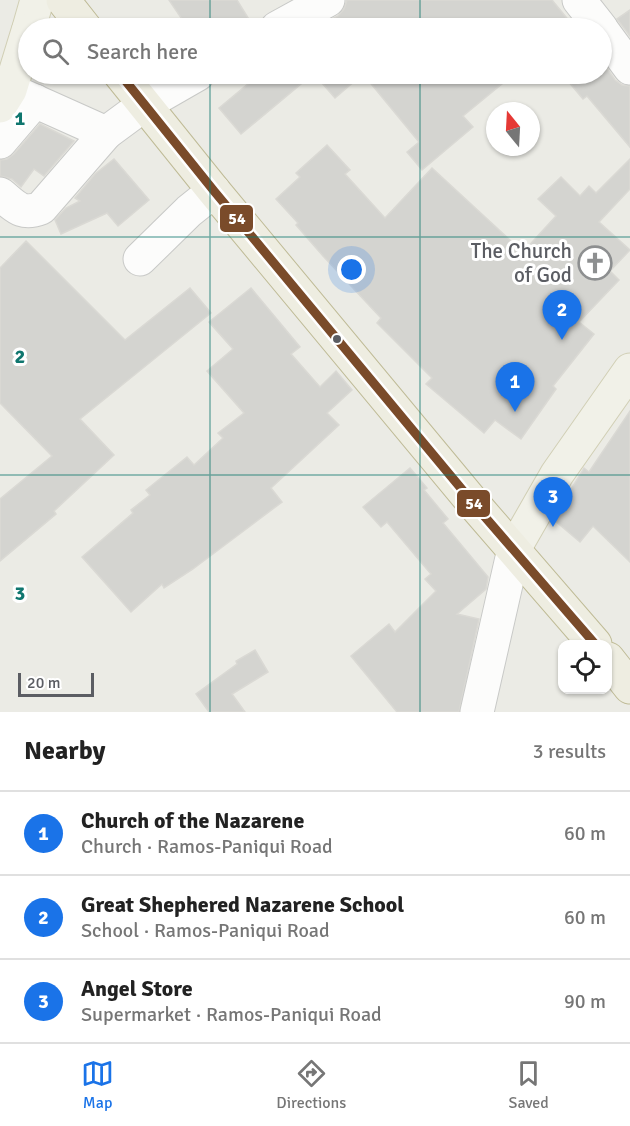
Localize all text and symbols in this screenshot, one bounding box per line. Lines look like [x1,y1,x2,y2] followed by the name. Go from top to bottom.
[18,18,612,84] search box
[39,35,72,68] icon: search
[87,38,198,65] text: Search here
[486,102,540,156] north arrow
[15,106,26,131] text: 1
[219,204,254,233] line badge: 54
[228,209,246,229] text: 54
[471,238,572,288] place label: The Church of God
[577,245,613,281] church icon: The Church of God
[337,255,366,284] your location
[542,290,582,340] pin: 2
[331,333,343,345] unlabelled marker
[15,344,25,369] text: 2
[496,362,534,412] pin: 1
[534,478,572,527] pin: 3
[456,489,491,518] line badge: 54
[465,494,483,514] text: 54
[15,581,25,606] text: 3
[558,640,612,694] map controls
[558,640,612,694] button: locate
[18,670,94,698] scale bar
[27,673,61,693] text: 20 m
[24,735,105,767] text: Nearby
[533,739,606,764] text: 3 results
[81,807,304,834] text: Church of the Nazarene
[38,821,49,846] text: 1
[564,821,606,846] text: 60 m
[81,834,333,859] text: Church · Ramos-Paniqui Road
[81,891,404,918] text: Great Shephered Nazarene School
[38,905,49,930] text: 2
[564,905,606,930] text: 60 m
[81,918,330,943] text: School · Ramos-Paniqui Road
[81,975,193,1002] text: Angel Store
[38,989,49,1014] text: 3
[564,989,606,1014] text: 90 m
[81,1002,382,1027] text: Supermarket · Ramos-Paniqui Road
[81,1057,114,1113] tab: Map
[276,1057,346,1113] tab: Directions
[509,1057,549,1113] tab: Saved

